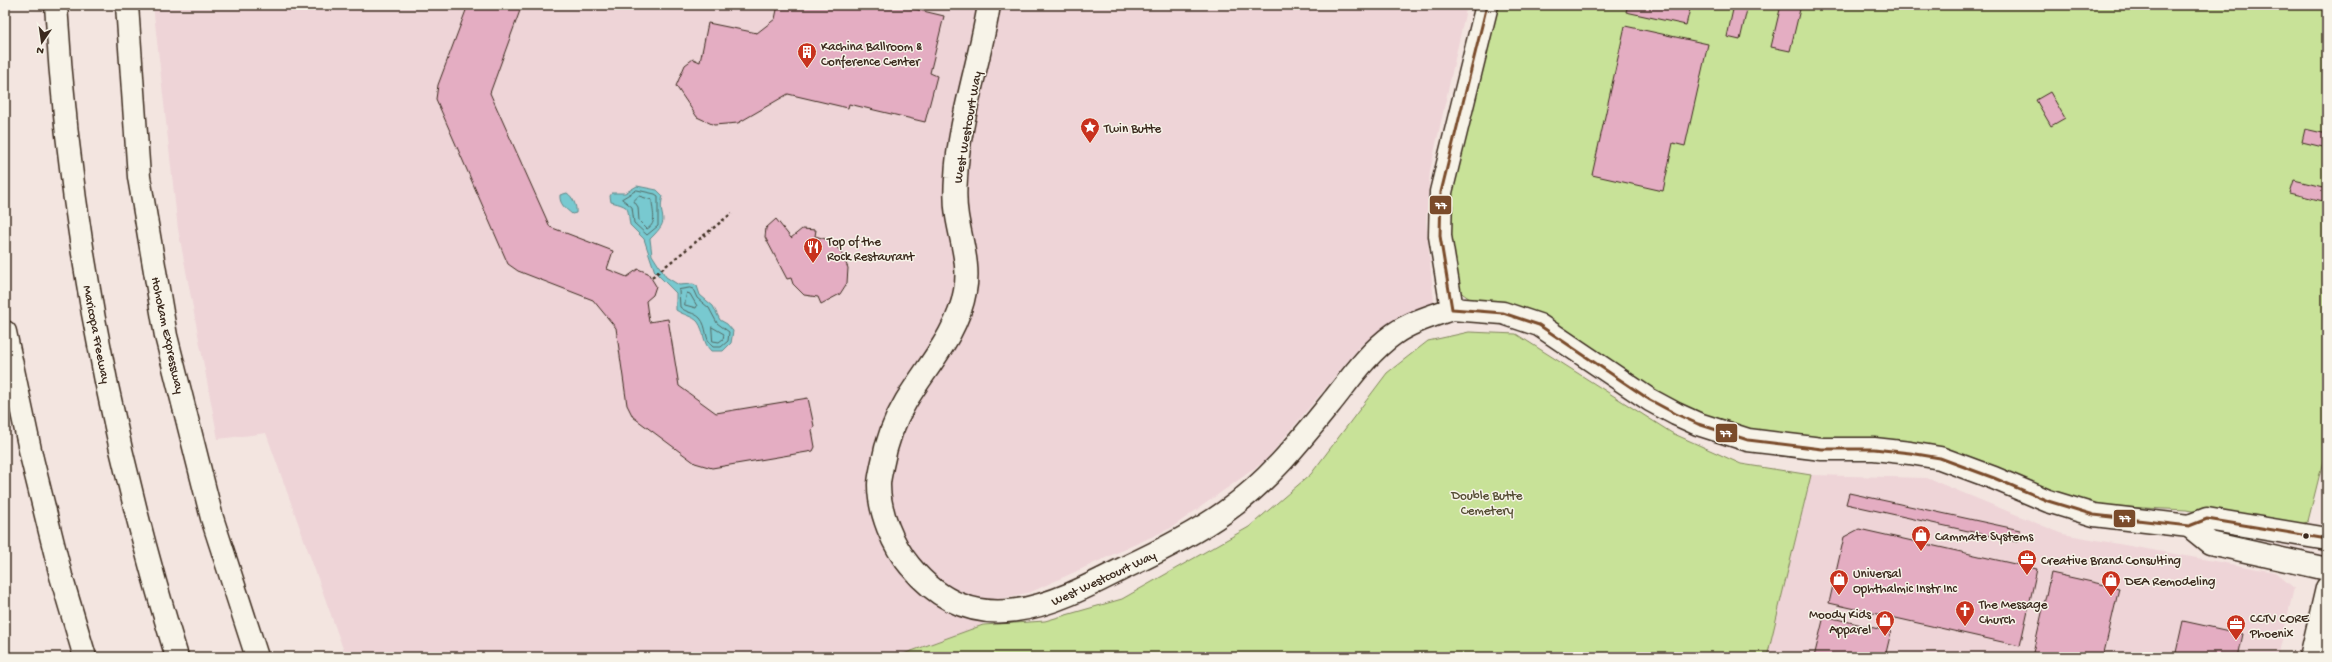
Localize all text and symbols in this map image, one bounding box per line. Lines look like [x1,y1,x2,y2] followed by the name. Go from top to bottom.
[22,22,62,62] north arrow
[821,40,922,70] place label: Kachina Ballroom & Conference Center
[796,41,818,69] building icon: Kachina Ballroom & Conference Center
[35,43,45,56] text: N
[951,70,986,185] street label: West Westcourt Way
[1079,116,1101,144] place icon: Twin Butte
[1103,122,1162,137] place label: Twin Butte
[1429,195,1452,215] line badge: 77
[1434,201,1448,213] text: 77
[826,235,916,265] place label: Top of the Rock Restaurant
[802,236,824,264] restaurant icon: Top of the Rock Restaurant
[147,276,186,396] street label: Hohokam Expressway
[79,284,113,386] street label: Maricopa Freeway
[1715,423,1738,443] line badge: 77
[1719,429,1733,441] text: 77
[1451,489,1523,519] park label: Double Butte Cemetery
[2113,509,2136,528] line badge: 77
[2118,514,2132,526] text: 77
[1910,524,1932,552] shop icon: Cammate Systems
[1935,530,2034,545] place label: Cammate Systems
[2301,531,2311,541] unlabelled marker
[1049,548,1159,610] street label: West Westcourt Way
[2016,548,2038,576] office icon: Creative Brand Consulting
[2041,554,2181,569] place label: Creative Brand Consulting
[1853,567,1957,597] place label: Universal Ophthalmic Instr Inc
[1828,568,1850,596] shop icon: Universal Ophthalmic Instr Inc
[2100,569,2122,597] shop icon: DEA Remodeling
[2124,575,2215,590] place label: DEA Remodeling
[1978,598,2048,628] place label: The Message Church
[1954,599,1976,627] church icon: The Message Church
[1809,608,1872,638] place label: Moody Kids Apparel
[1874,609,1896,637] shop icon: Moody Kids Apparel
[2249,612,2310,642] place label: CCTV CORE Phoenix
[2225,613,2247,641] office icon: CCTV CORE Phoenix

